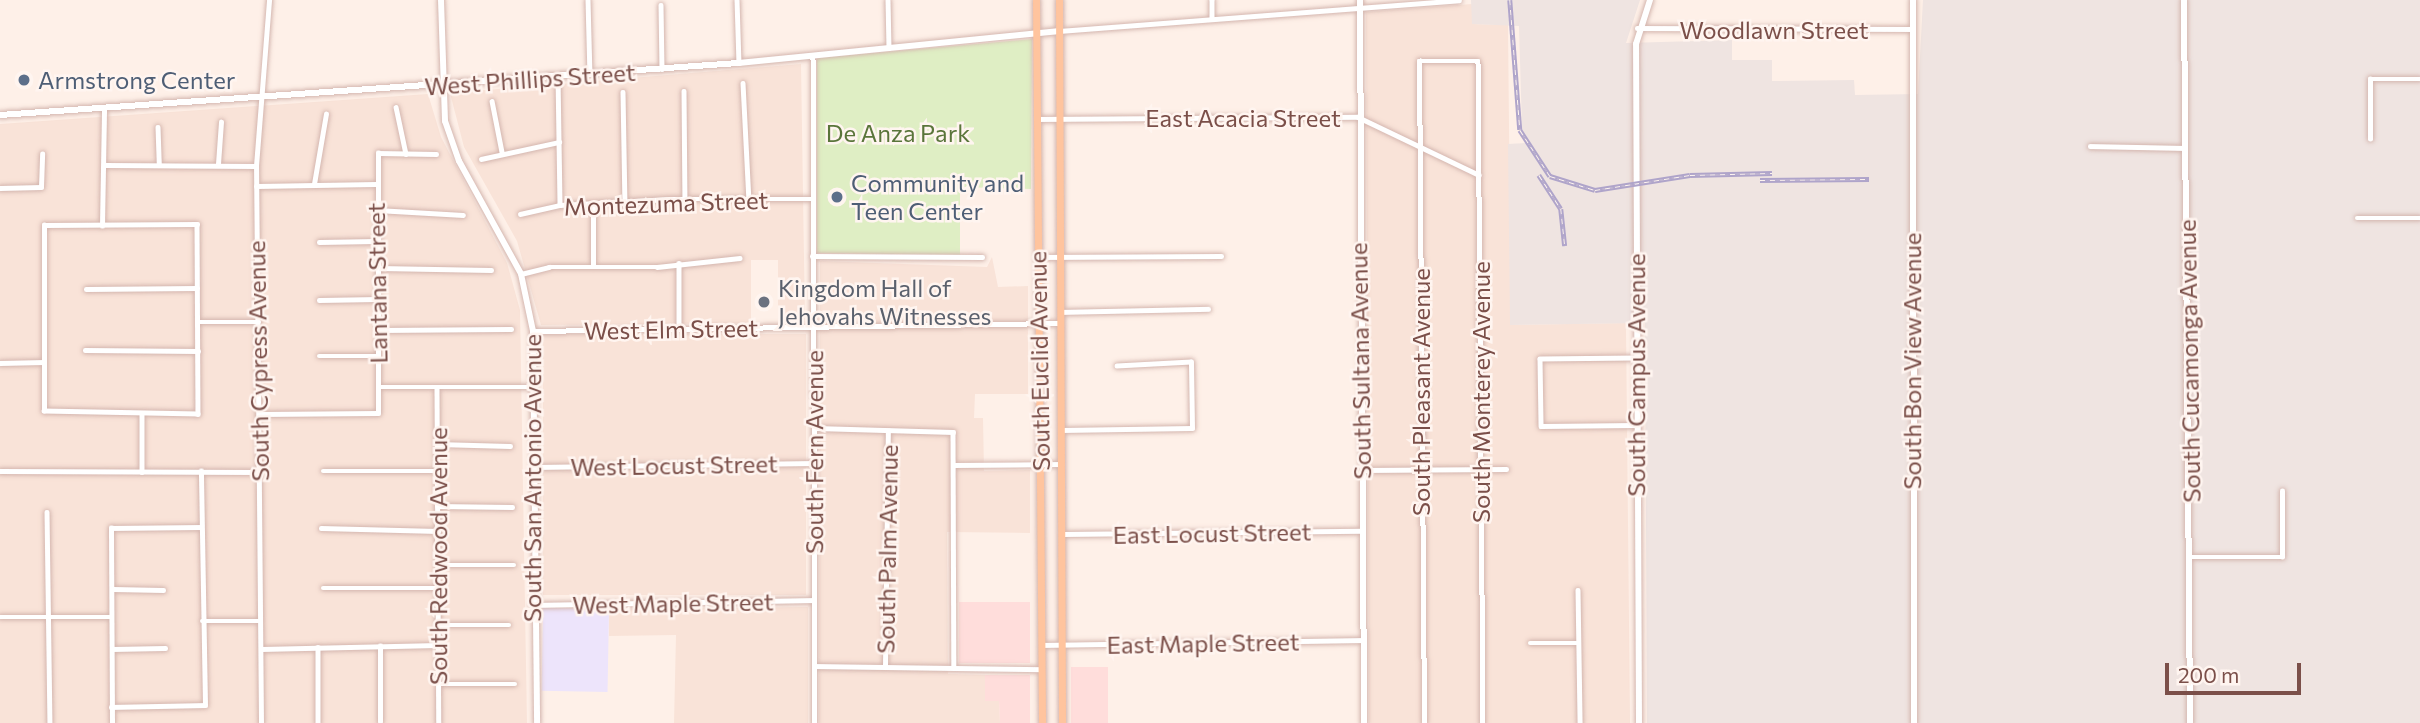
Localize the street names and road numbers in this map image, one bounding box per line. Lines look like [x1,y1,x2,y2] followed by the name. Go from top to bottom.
[1679,16,1869,44] street label: Woodlawn Street
[424,57,636,101] street label: West Phillips Street
[1145,104,1341,132] street label: East Acacia Street
[563,185,769,221] street label: Montezuma Street
[361,202,393,364] street label: Lantana Street
[2172,219,2206,503] street label: South Cucamonga Avenue
[1898,233,1926,489] street label: South Bon View Avenue
[242,240,274,482] street label: South Cypress Avenue
[1344,242,1376,480] street label: South Sultana Avenue
[1023,251,1055,471] street label: South Euclid Avenue
[1622,253,1650,497] street label: South Campus Avenue
[1467,261,1495,523] street label: South Monterey Avenue
[1407,268,1435,516] street label: South Pleasant Avenue
[584,313,758,345] street label: West Elm Street
[518,334,546,622] street label: South San Antonio Avenue
[800,350,828,554] street label: South Fern Avenue
[424,427,452,685] street label: South Redwood Avenue
[871,444,903,654] street label: South Palm Avenue
[570,449,778,481] street label: West Locust Street
[1112,517,1312,549] street label: East Locust Street
[572,587,774,619] street label: West Maple Street
[1106,627,1300,659] street label: East Maple Street

